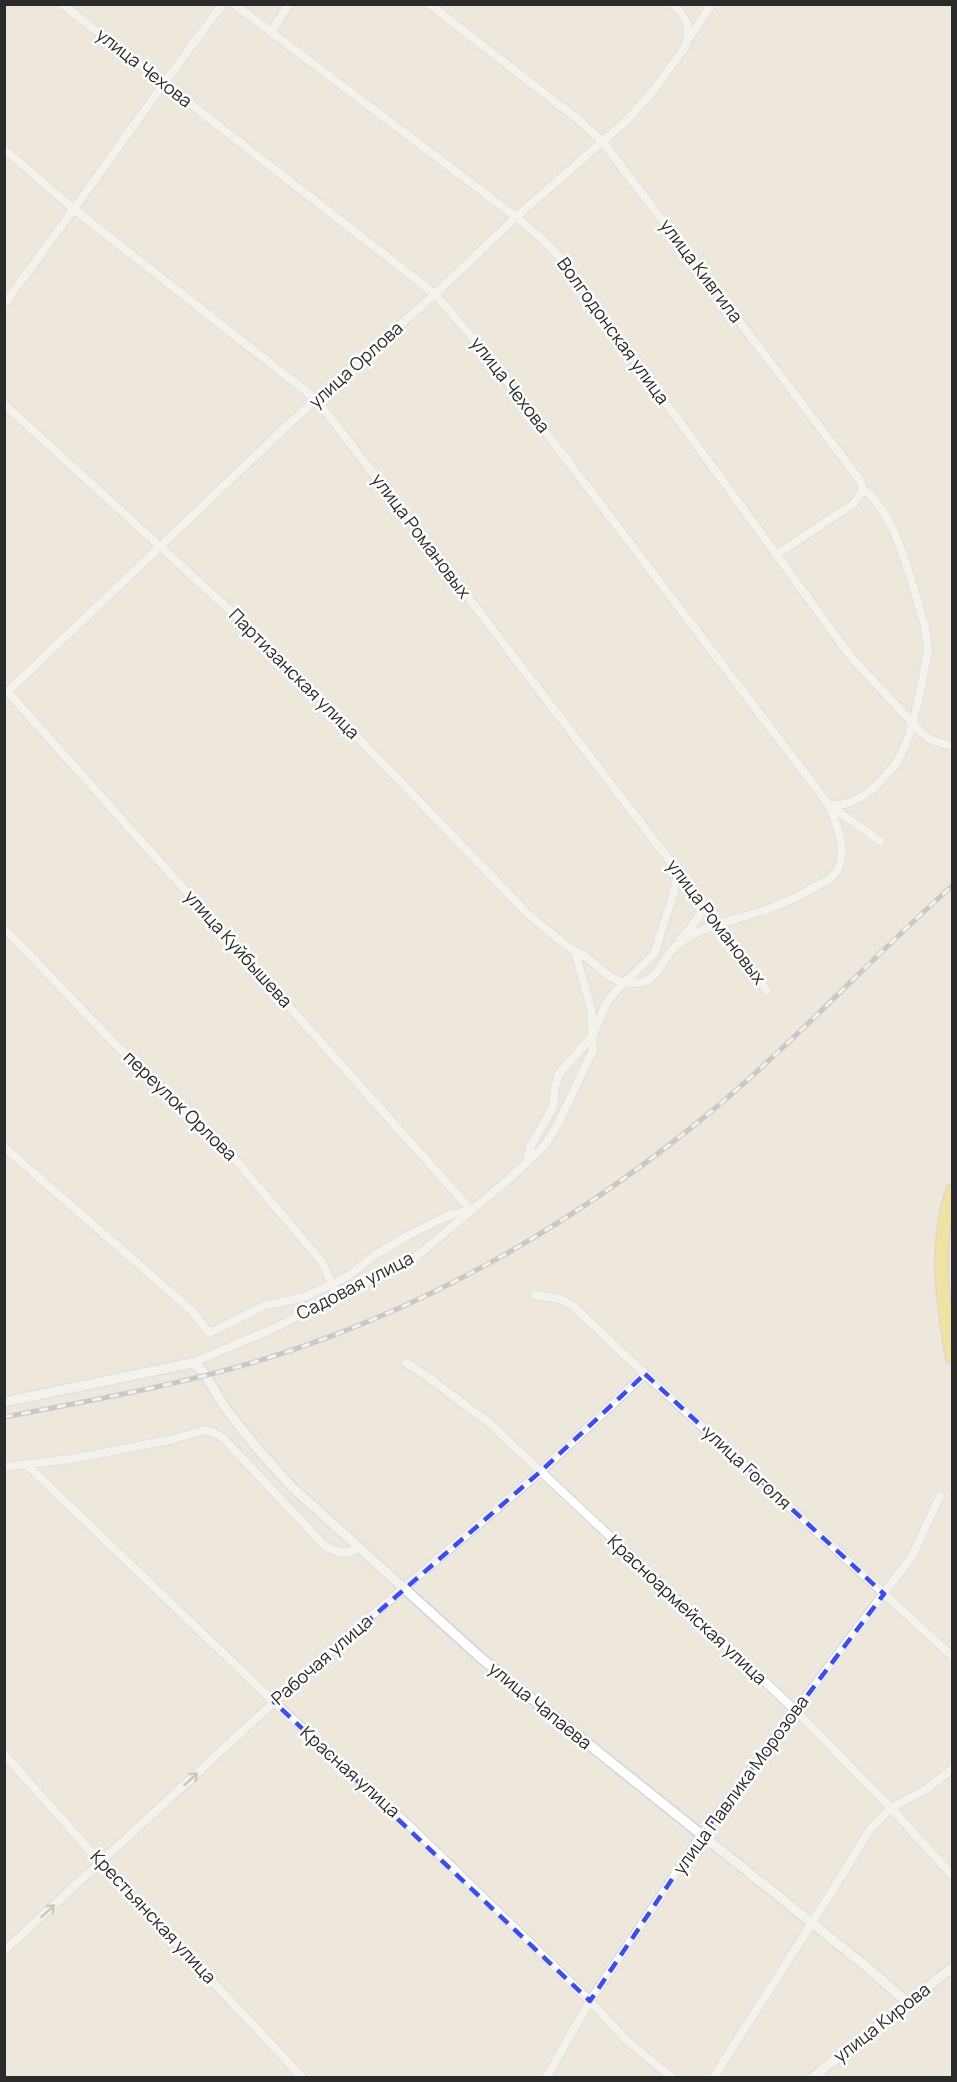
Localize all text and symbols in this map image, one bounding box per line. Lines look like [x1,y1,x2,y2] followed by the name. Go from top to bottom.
[92,22,198,112] street label: улица Чехова
[655,214,749,327] street label: улица Кивгила
[552,252,675,409] street label: Волгодонская улица
[303,316,407,413] street label: улица Орлова
[466,331,556,437] street label: улица Чехова
[367,468,477,603] street label: улица Романовых
[224,603,365,744] street label: Партизанская улица
[662,854,772,989] street label: улица Романовых
[179,884,298,1012] street label: улица Куйбышева
[119,1045,243,1166] street label: переулок Орлова
[292,1245,417,1325] street label: Садовая улица
[698,1420,797,1514] street label: улица Гоголя
[603,1529,773,1690] street label: Красноармейская улица
[266,1609,377,1710] street label: Рабочая улица
[484,1656,597,1754] street label: улица Чапаева
[667,1690,813,1879] street label: улица Павлика Морозова
[296,1720,406,1822] street label: Красная улица
[183,1772,198,1786] one-way arrow
[86,1844,222,1988] street label: Крестьянская улица
[40,1904,55,1919] one-way arrow
[828,1977,935,2067] street label: улица Кирова

